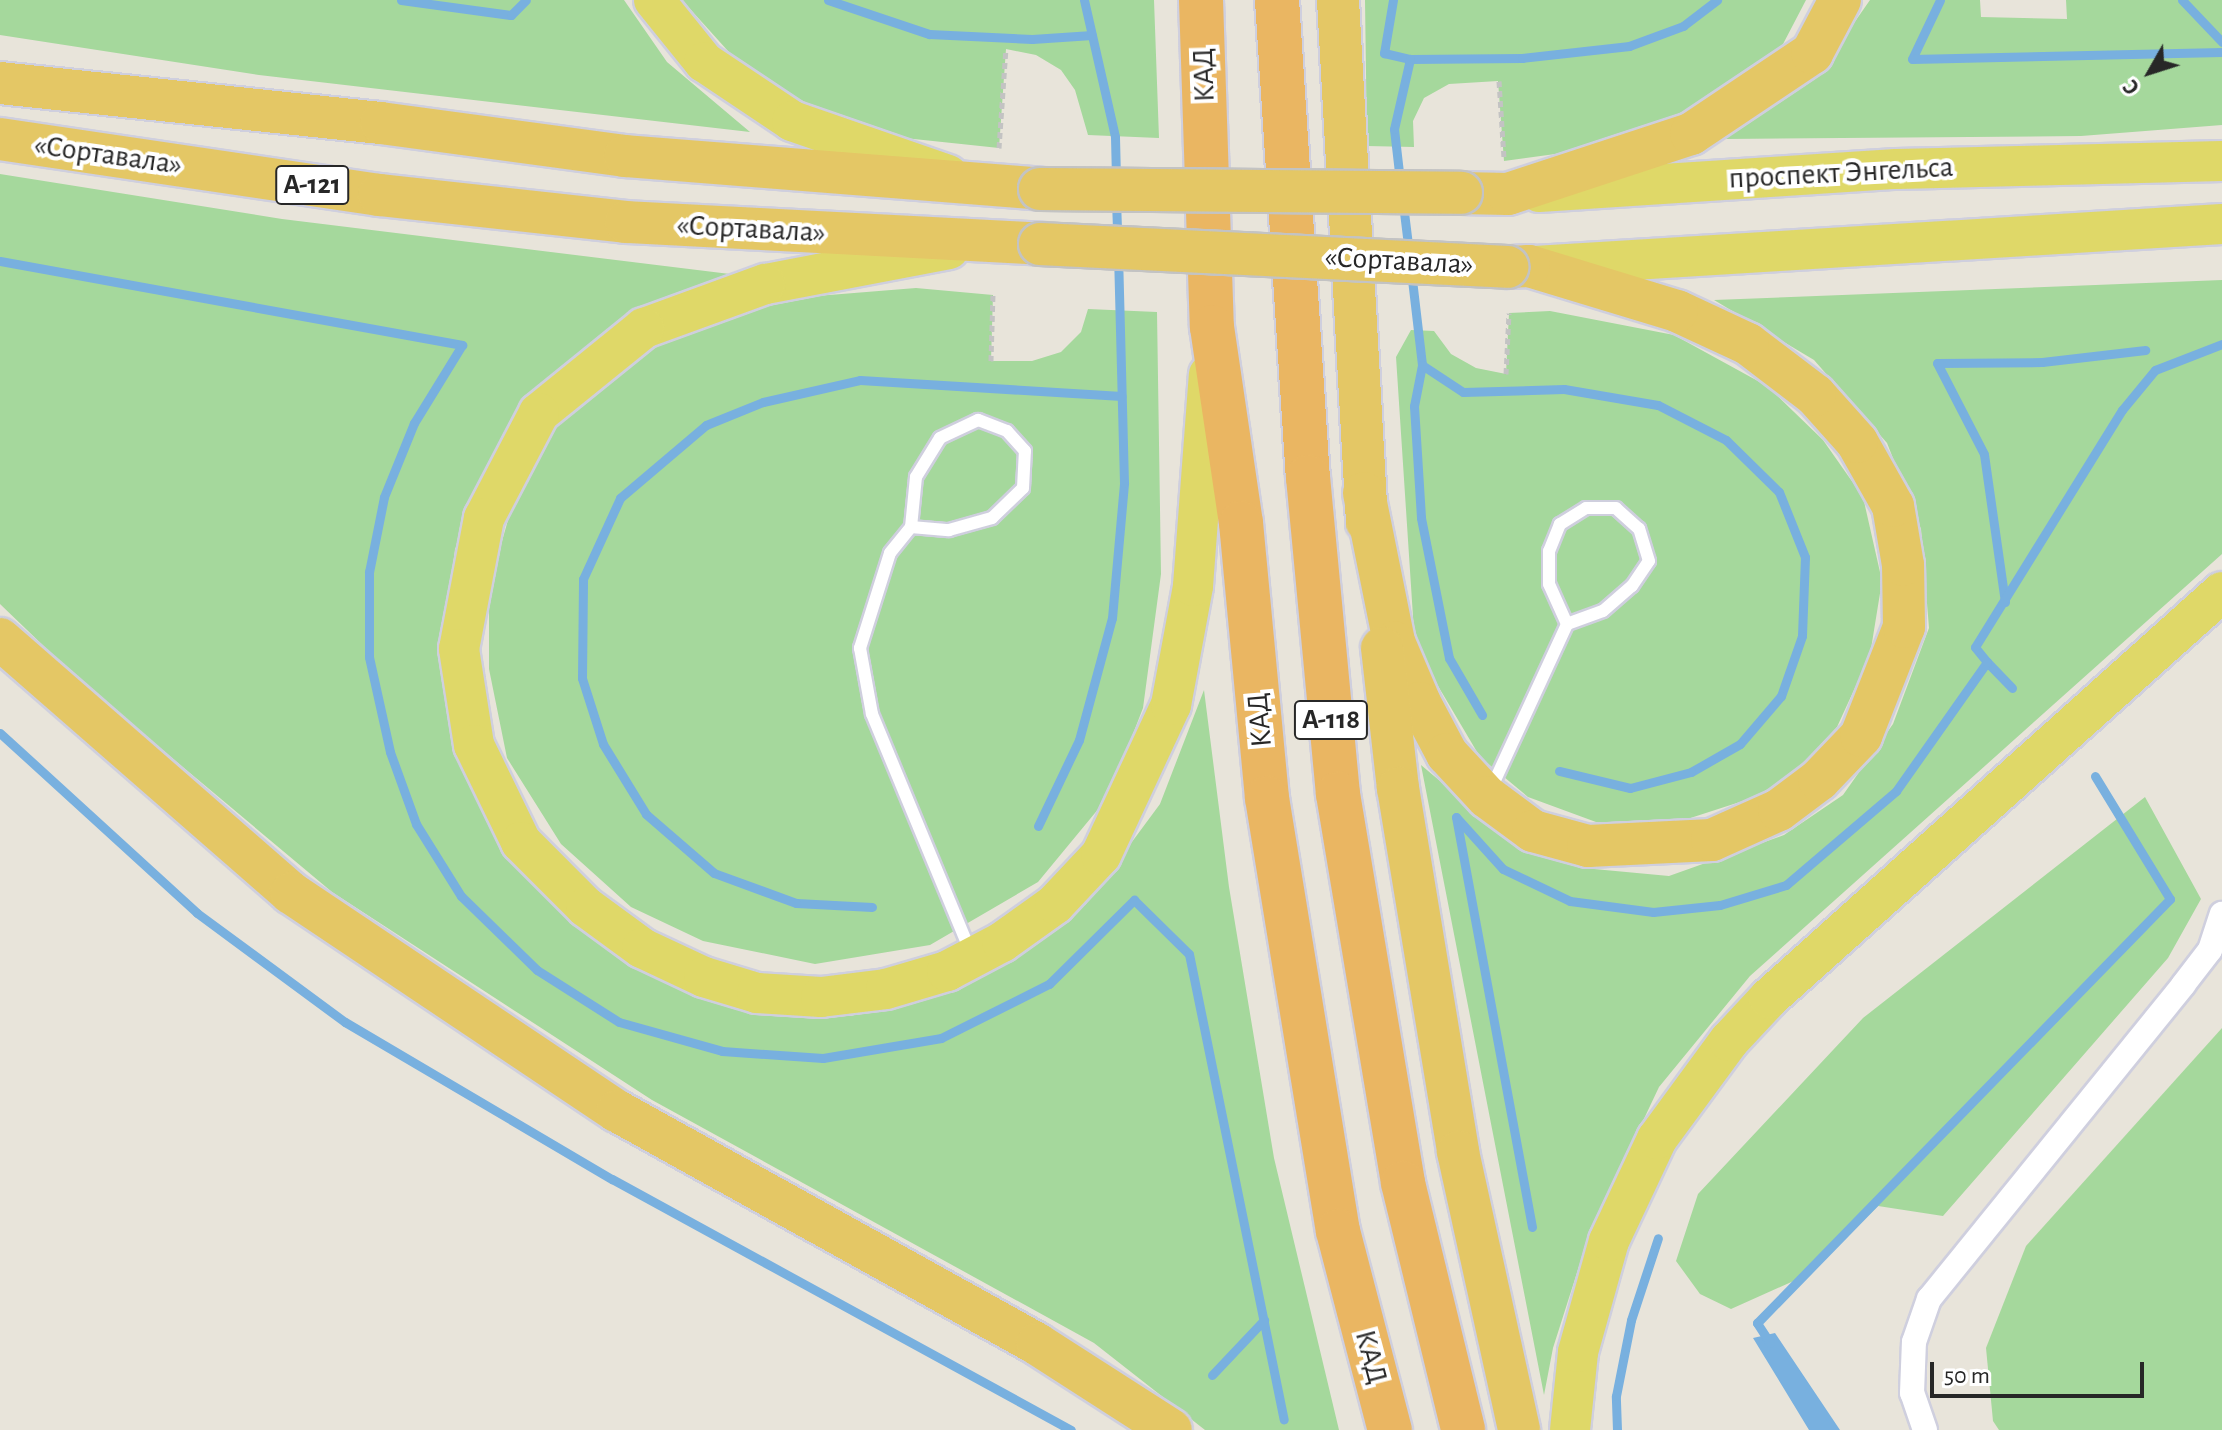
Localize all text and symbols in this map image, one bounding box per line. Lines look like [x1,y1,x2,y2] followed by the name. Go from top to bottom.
[2110,32,2190,112] north arrow
[1185,47,1223,103] street label: КАД
[2119,75,2144,99] text: С
[32,127,184,183] street label: «Сортавала»
[1728,149,1954,197] street label: проспект Энгельса
[274,161,350,209] road number: А-121
[676,207,826,251] street label: «Сортавала»
[1324,239,1474,283] street label: «Сортавала»
[1240,691,1280,749] street label: КАД
[1293,696,1369,744] road number: А-118
[1347,1326,1395,1388] street label: КАД
[1934,1346,2148,1396] scale bar
[1944,1364,1990,1388] text: 50 m

